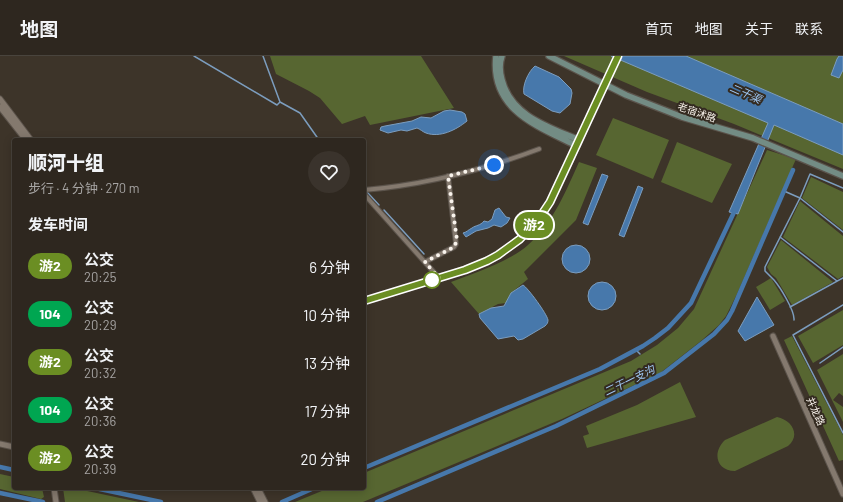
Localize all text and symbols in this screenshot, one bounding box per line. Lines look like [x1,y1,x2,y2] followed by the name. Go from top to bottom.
[20,17,58,40] text: 地图
[645,20,673,37] text: 首页
[695,20,723,37] text: 地图
[745,20,773,37] text: 关于
[795,20,823,37] text: 联系
[728,80,766,106] water label: 二干渠
[676,100,718,124] street label: 老宿沭路
[28,151,104,174] text: 顺河十组
[308,151,350,193] button: heart
[484,155,504,175] your location
[28,180,139,196] text: 步行 · 4 分钟 · 270 m
[516,212,552,238] line badge: 游2
[28,215,88,233] text: 发车时间
[523,216,545,233] text: 游2
[84,250,114,268] text: 公交
[39,257,61,274] text: 游2
[309,258,350,276] text: 6 分钟
[84,269,116,285] text: 20:25
[423,271,441,289] unlabelled marker
[84,298,114,316] text: 公交
[39,305,61,322] text: 104
[303,306,350,324] text: 10 分钟
[84,317,116,333] text: 20:29
[84,346,114,364] text: 公交
[39,353,61,370] text: 游2
[304,354,350,372] text: 13 分钟
[601,362,657,398] water label: 二干一支沟
[84,365,116,381] text: 20:32
[84,394,114,412] text: 公交
[804,395,828,427] street label: 井龙路
[39,401,61,418] text: 104
[305,402,350,420] text: 17 分钟
[84,413,116,429] text: 20:36
[84,442,114,460] text: 公交
[39,449,61,466] text: 游2
[300,450,350,468] text: 20 分钟
[84,461,116,477] text: 20:39

